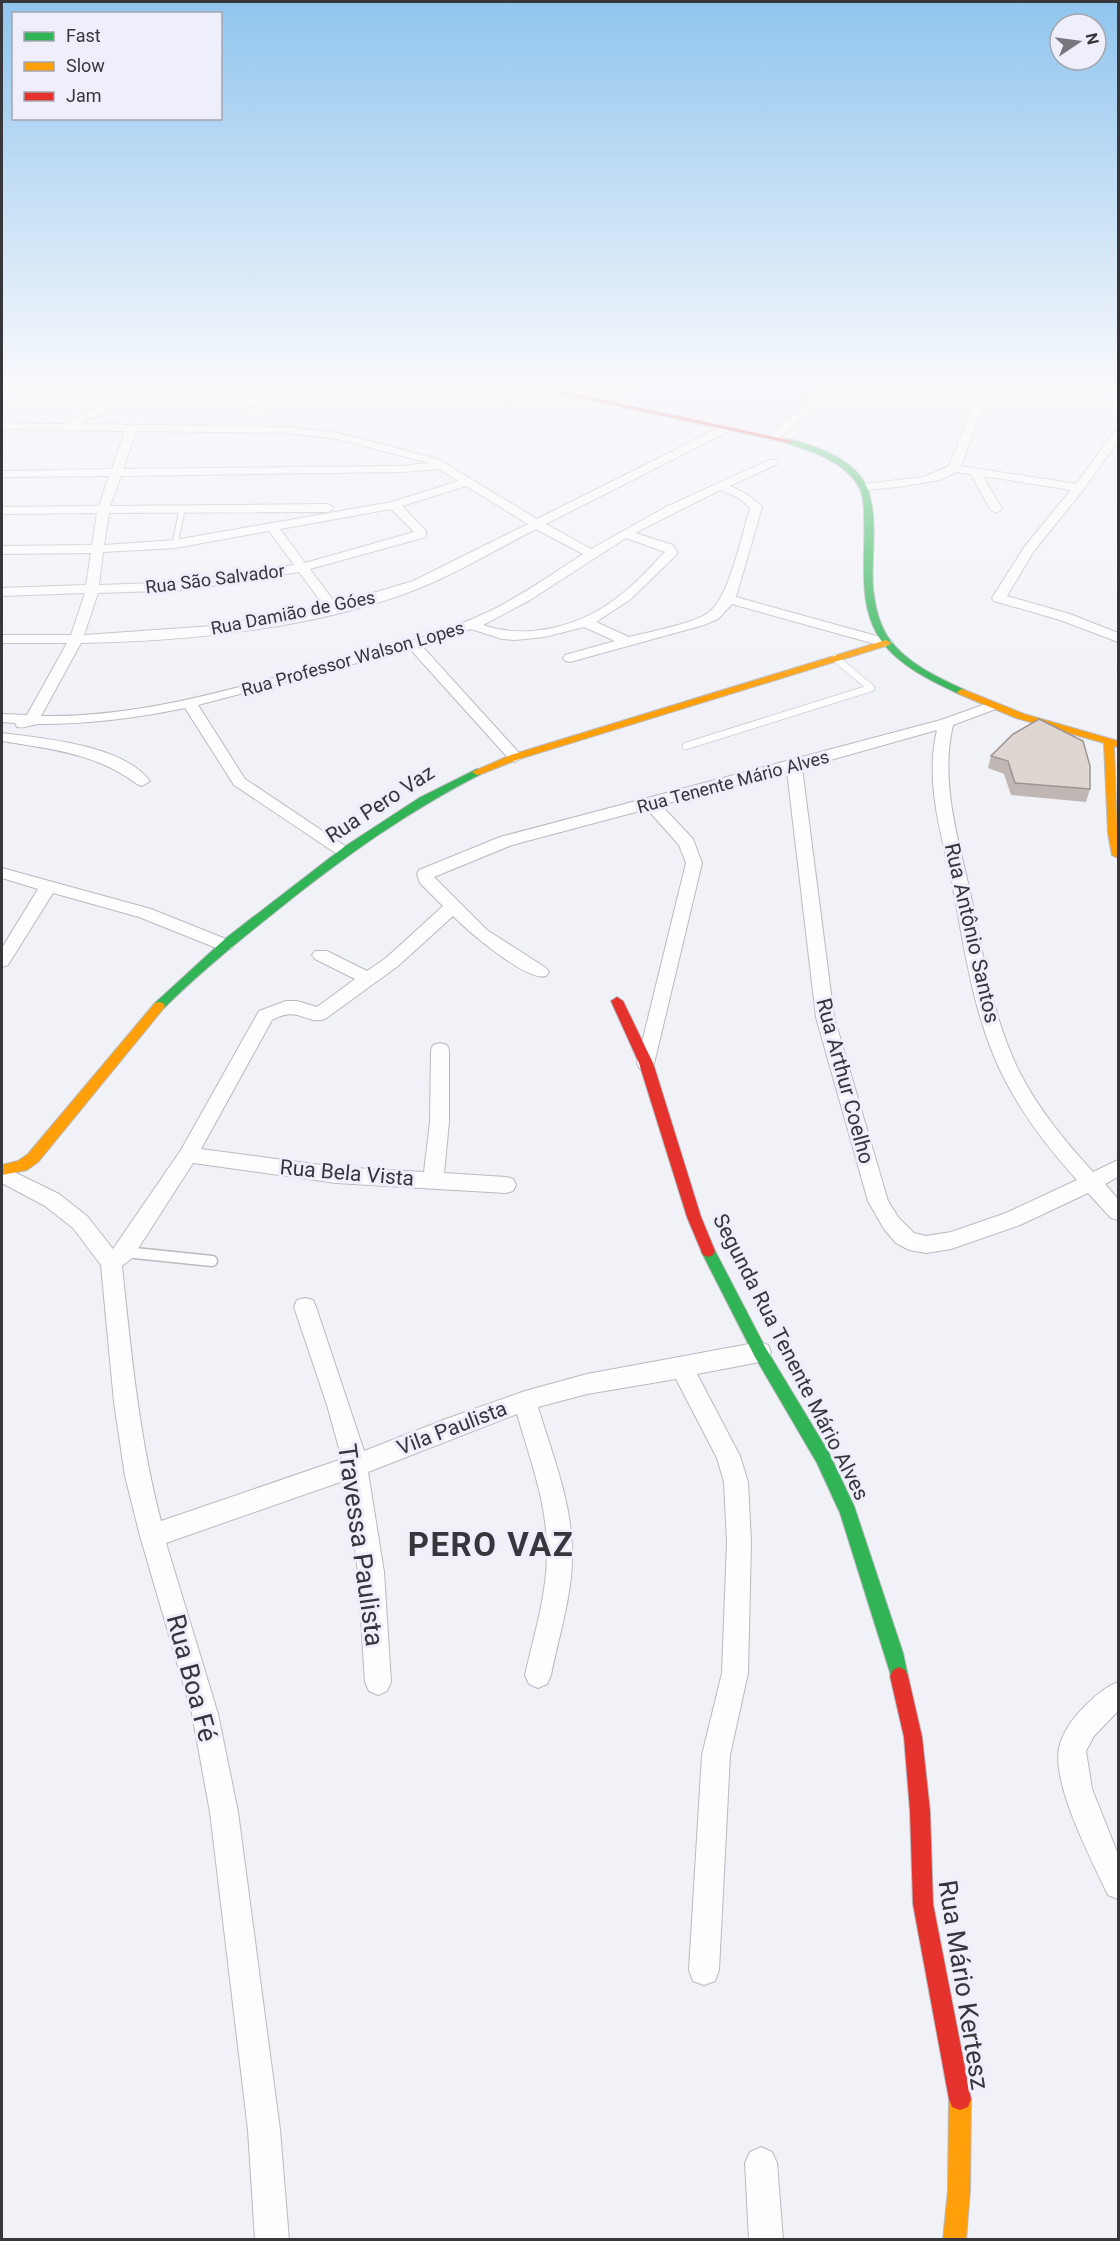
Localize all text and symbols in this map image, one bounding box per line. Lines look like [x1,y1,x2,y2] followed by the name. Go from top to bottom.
[12,12,222,120] legend
[1048,12,1108,72] north arrow
[66,25,101,46] text: Fast
[1082,31,1103,46] text: N
[66,55,105,76] text: Slow
[66,85,102,106] text: Jam
[144,560,286,597] street label: Rua São Salvador
[209,586,377,639] street label: Rua Damião de Góes
[239,617,467,700] street label: Rua Professor Walson Lopes
[635,746,831,817] street label: Rua Tenente Mário Alves
[321,760,439,848] street label: Rua Pero Vaz
[940,841,1004,1025] street label: Rua Antônio Santos
[811,996,879,1166] street label: Rua Arthur Coelho
[279,1155,415,1191] street label: Rua Bela Vista
[708,1210,874,1504] street label: Segunda Rua Tenente Mário Alves
[394,1396,510,1460] street label: Vila Paulista
[332,1442,390,1648] street label: Travessa Paulista
[408,1525,574,1564] district label: PERO VAZ
[161,1611,223,1745] street label: Rua Boa Fé
[933,1878,995,2092] street label: Rua Mário Kertesz

